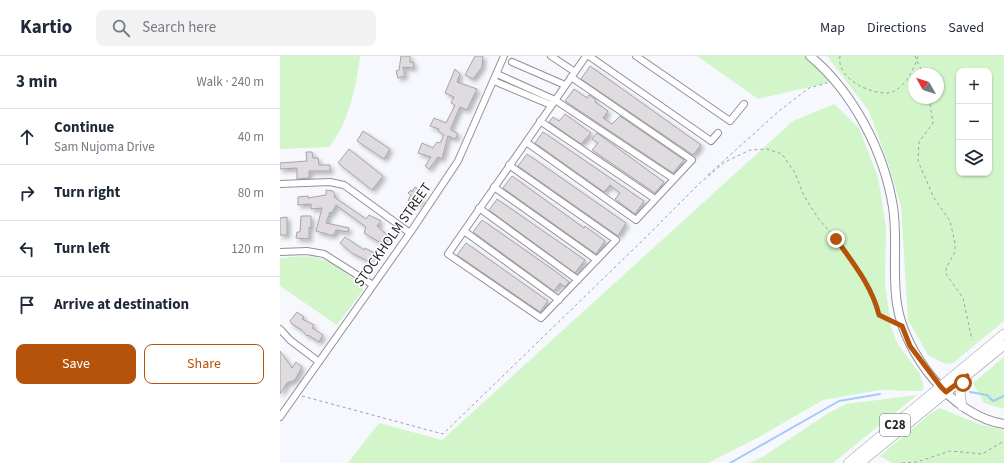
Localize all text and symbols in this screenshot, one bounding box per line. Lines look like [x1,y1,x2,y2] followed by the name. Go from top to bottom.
[96,10,376,46] search box
[20,14,72,41] text: Kartio
[110,17,132,39] icon: search
[142,17,216,38] text: Search here
[820,18,845,38] text: Map
[867,18,926,38] text: Directions
[948,18,984,38] text: Saved
[908,68,944,104] north arrow
[956,68,992,176] map controls
[956,68,992,104] button: +
[16,70,57,94] text: 3 min
[196,73,264,91] text: Walk · 240 m
[956,104,992,140] button: −
[54,117,114,138] text: Continue
[16,126,38,148] icon: ahead
[238,128,264,146] text: 40 m
[54,138,155,156] text: Sam Nujoma Drive
[956,140,992,176] button: layers
[350,179,437,291] street label: STOCKHOLM STREET
[16,182,38,204] icon: right
[54,182,120,203] text: Turn right
[238,184,264,202] text: 80 m
[827,230,845,248] route end
[16,238,38,260] icon: left
[54,238,110,259] text: Turn left
[231,240,264,258] text: 120 m
[16,294,38,316] icon: arrive
[54,294,189,315] text: Arrive at destination
[16,344,136,384] button: Save
[144,344,264,384] button: Share
[954,374,972,392] route start
[880,414,910,436] road number: C28

